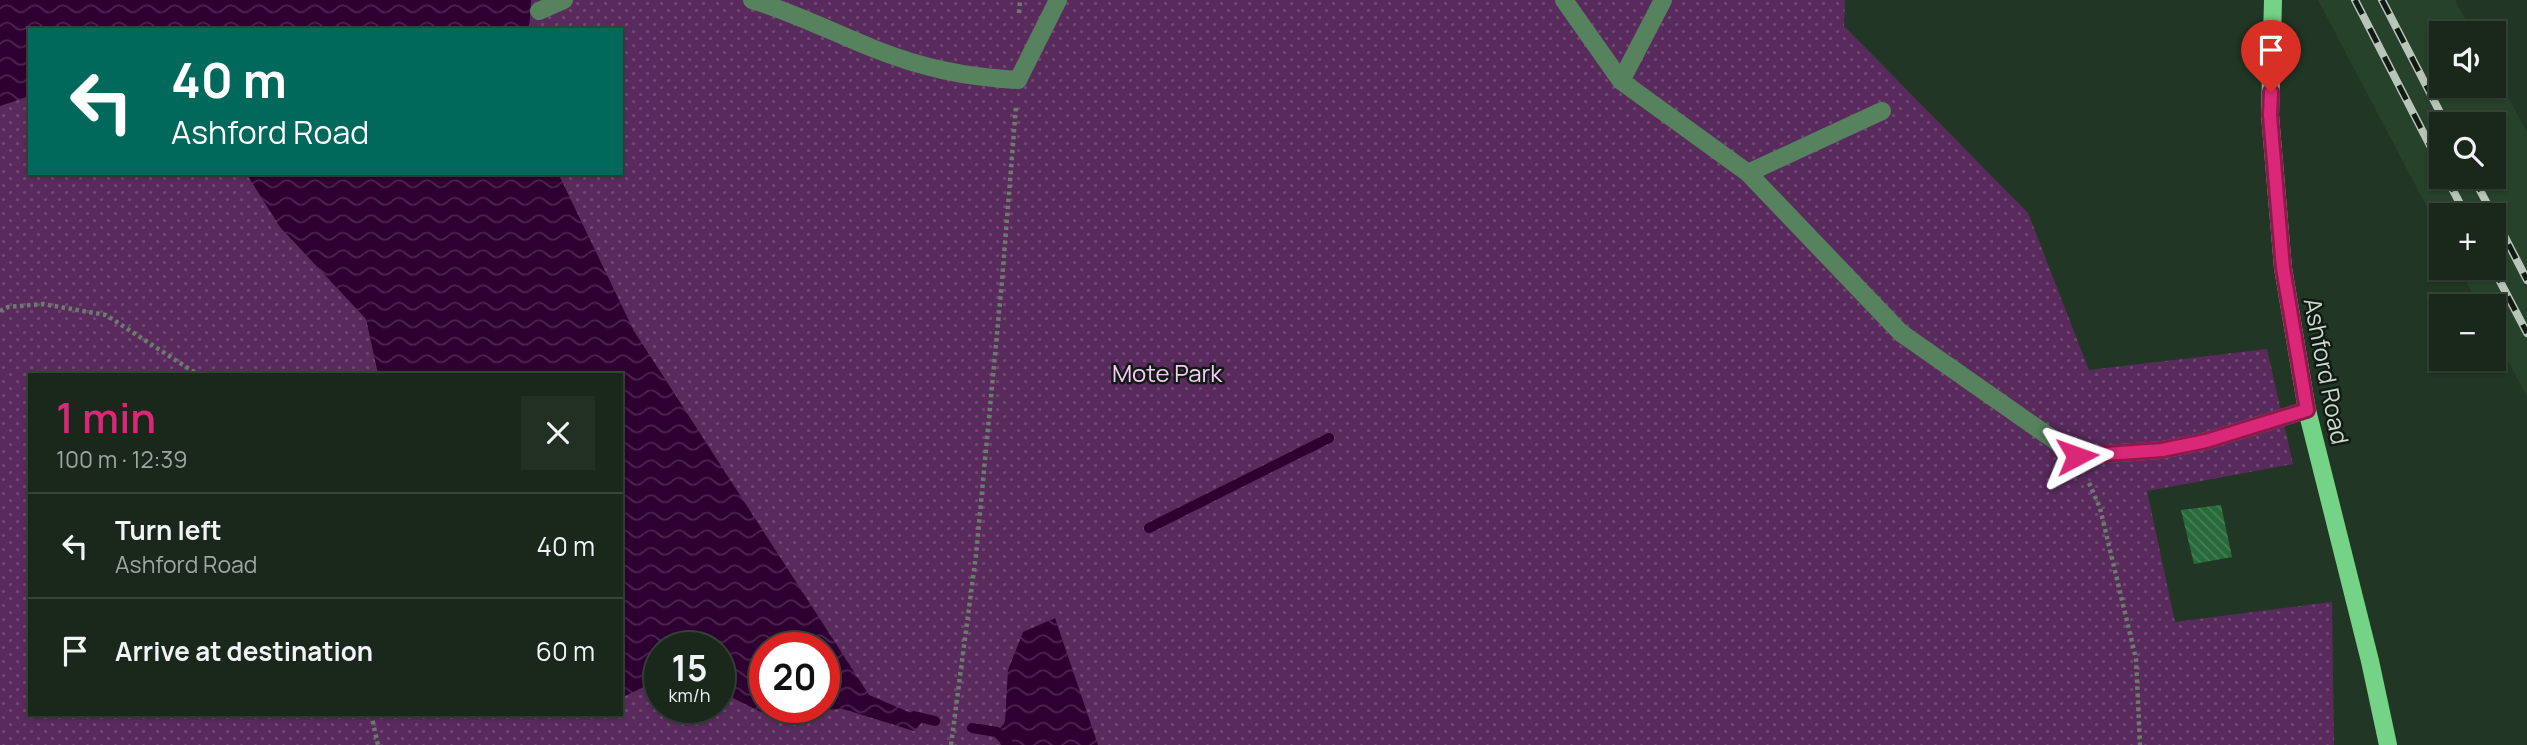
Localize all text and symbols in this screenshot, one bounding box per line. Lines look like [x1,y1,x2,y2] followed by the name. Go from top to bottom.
[2241,20,2301,92] pin
[2429,21,2506,371] map controls
[2429,21,2506,98] button: sound
[2252,31,2290,69] icon: arrive
[171,46,287,113] text: 40 m
[56,56,147,147] icon: left
[171,110,369,154] text: Ashford Road
[2429,112,2506,189] button: search
[2429,203,2506,280] button: +
[2429,294,2506,371] button: −
[2297,295,2357,447] street label: Ashford Road
[1112,356,1223,389] park label: Mote Park
[56,388,156,446] text: 1 min
[521,396,595,470] button: close
[2040,419,2114,493] position arrow
[56,443,188,475] text: 100 m · 12:39
[115,512,222,548] text: Turn left
[56,527,94,565] icon: left
[537,528,595,564] text: 40 m
[115,548,257,580] text: Ashford Road
[56,632,94,670] icon: arrive
[749,632,840,723] speed limit sign: 20
[115,633,373,669] text: Arrive at destination
[536,633,595,669] text: 60 m
[672,644,707,692] text: 15
[669,683,710,707] text: km/h

